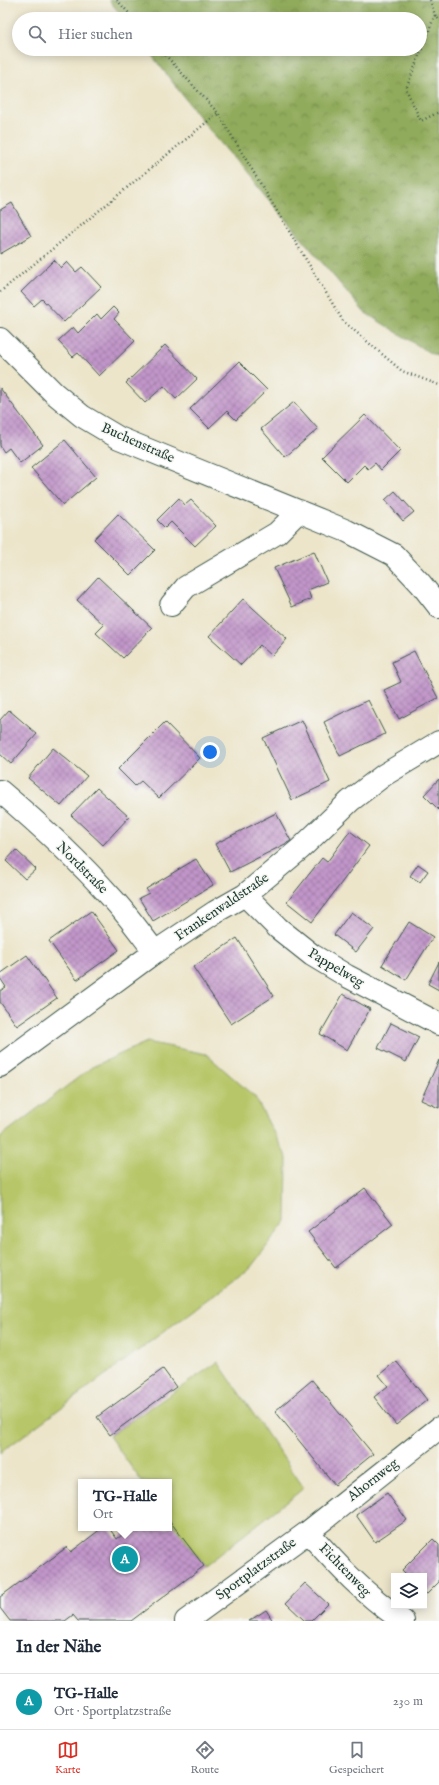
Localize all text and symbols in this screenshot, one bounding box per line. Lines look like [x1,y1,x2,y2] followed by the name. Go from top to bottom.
[12,12,427,56] search box
[26,23,48,45] icon: search
[58,25,133,44] text: Hier suchen
[99,419,178,467] street label: Buchenstraße
[200,742,220,762] your location
[52,838,112,898] street label: Nordstraße
[172,869,273,945] street label: Frankenwaldstraße
[305,944,368,992] street label: Pappelweg
[343,1454,402,1506] street label: Ahornweg
[78,1479,172,1531] popup
[93,1487,157,1506] text: TG-Halle
[93,1506,113,1523] text: Ort
[212,1533,300,1604] street label: Sportplatzstraße
[315,1539,375,1601] street label: Fichtenweg
[112,1544,138,1574] pin: A
[391,1573,427,1609] map controls
[391,1573,427,1609] button: layers
[16,1637,101,1658] text: In der Nähe
[54,1684,118,1703] text: TG-Halle
[25,1693,33,1710] text: A
[393,1693,423,1710] text: 230 m
[54,1703,171,1720] text: Ort · Sportplatzstraße
[55,1739,81,1777] tab: Karte
[190,1739,219,1777] tab: Route
[329,1739,384,1777] tab: Gespeichert

